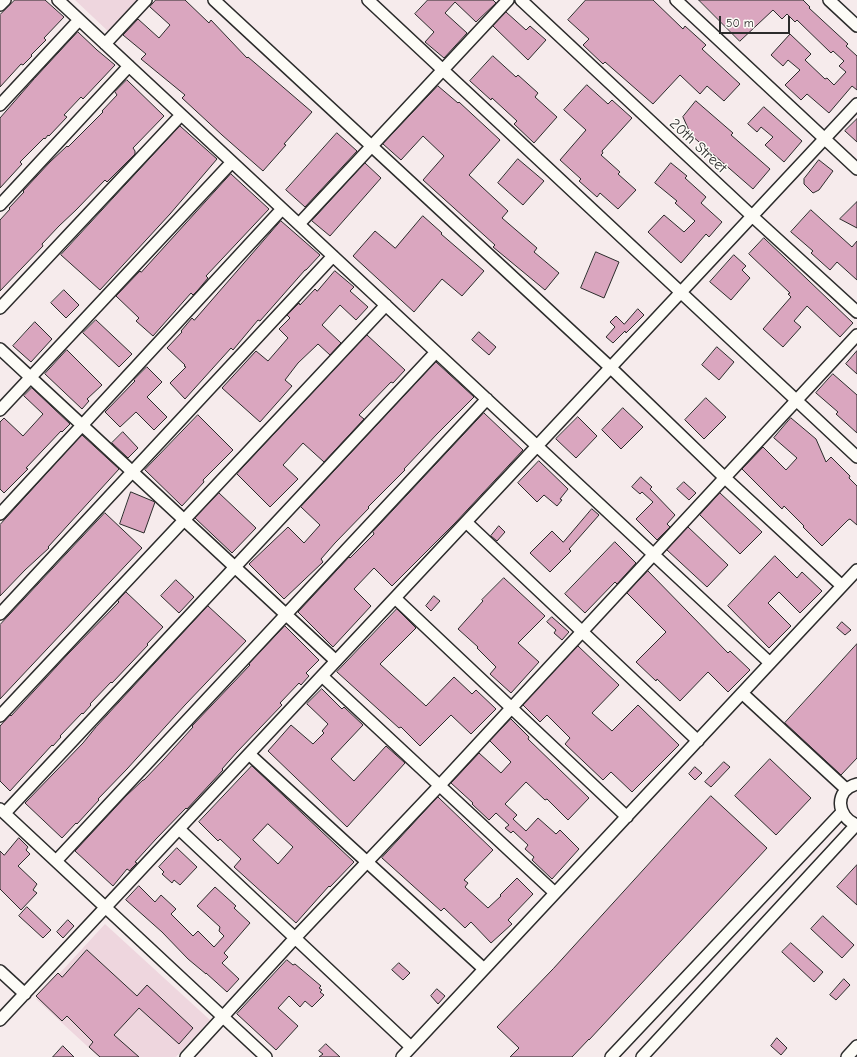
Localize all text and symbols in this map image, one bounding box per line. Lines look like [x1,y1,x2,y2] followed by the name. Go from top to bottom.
[721,8,792,34] scale bar
[726,16,754,30] text: 50 m
[666,115,730,177] street label: 20th Street

